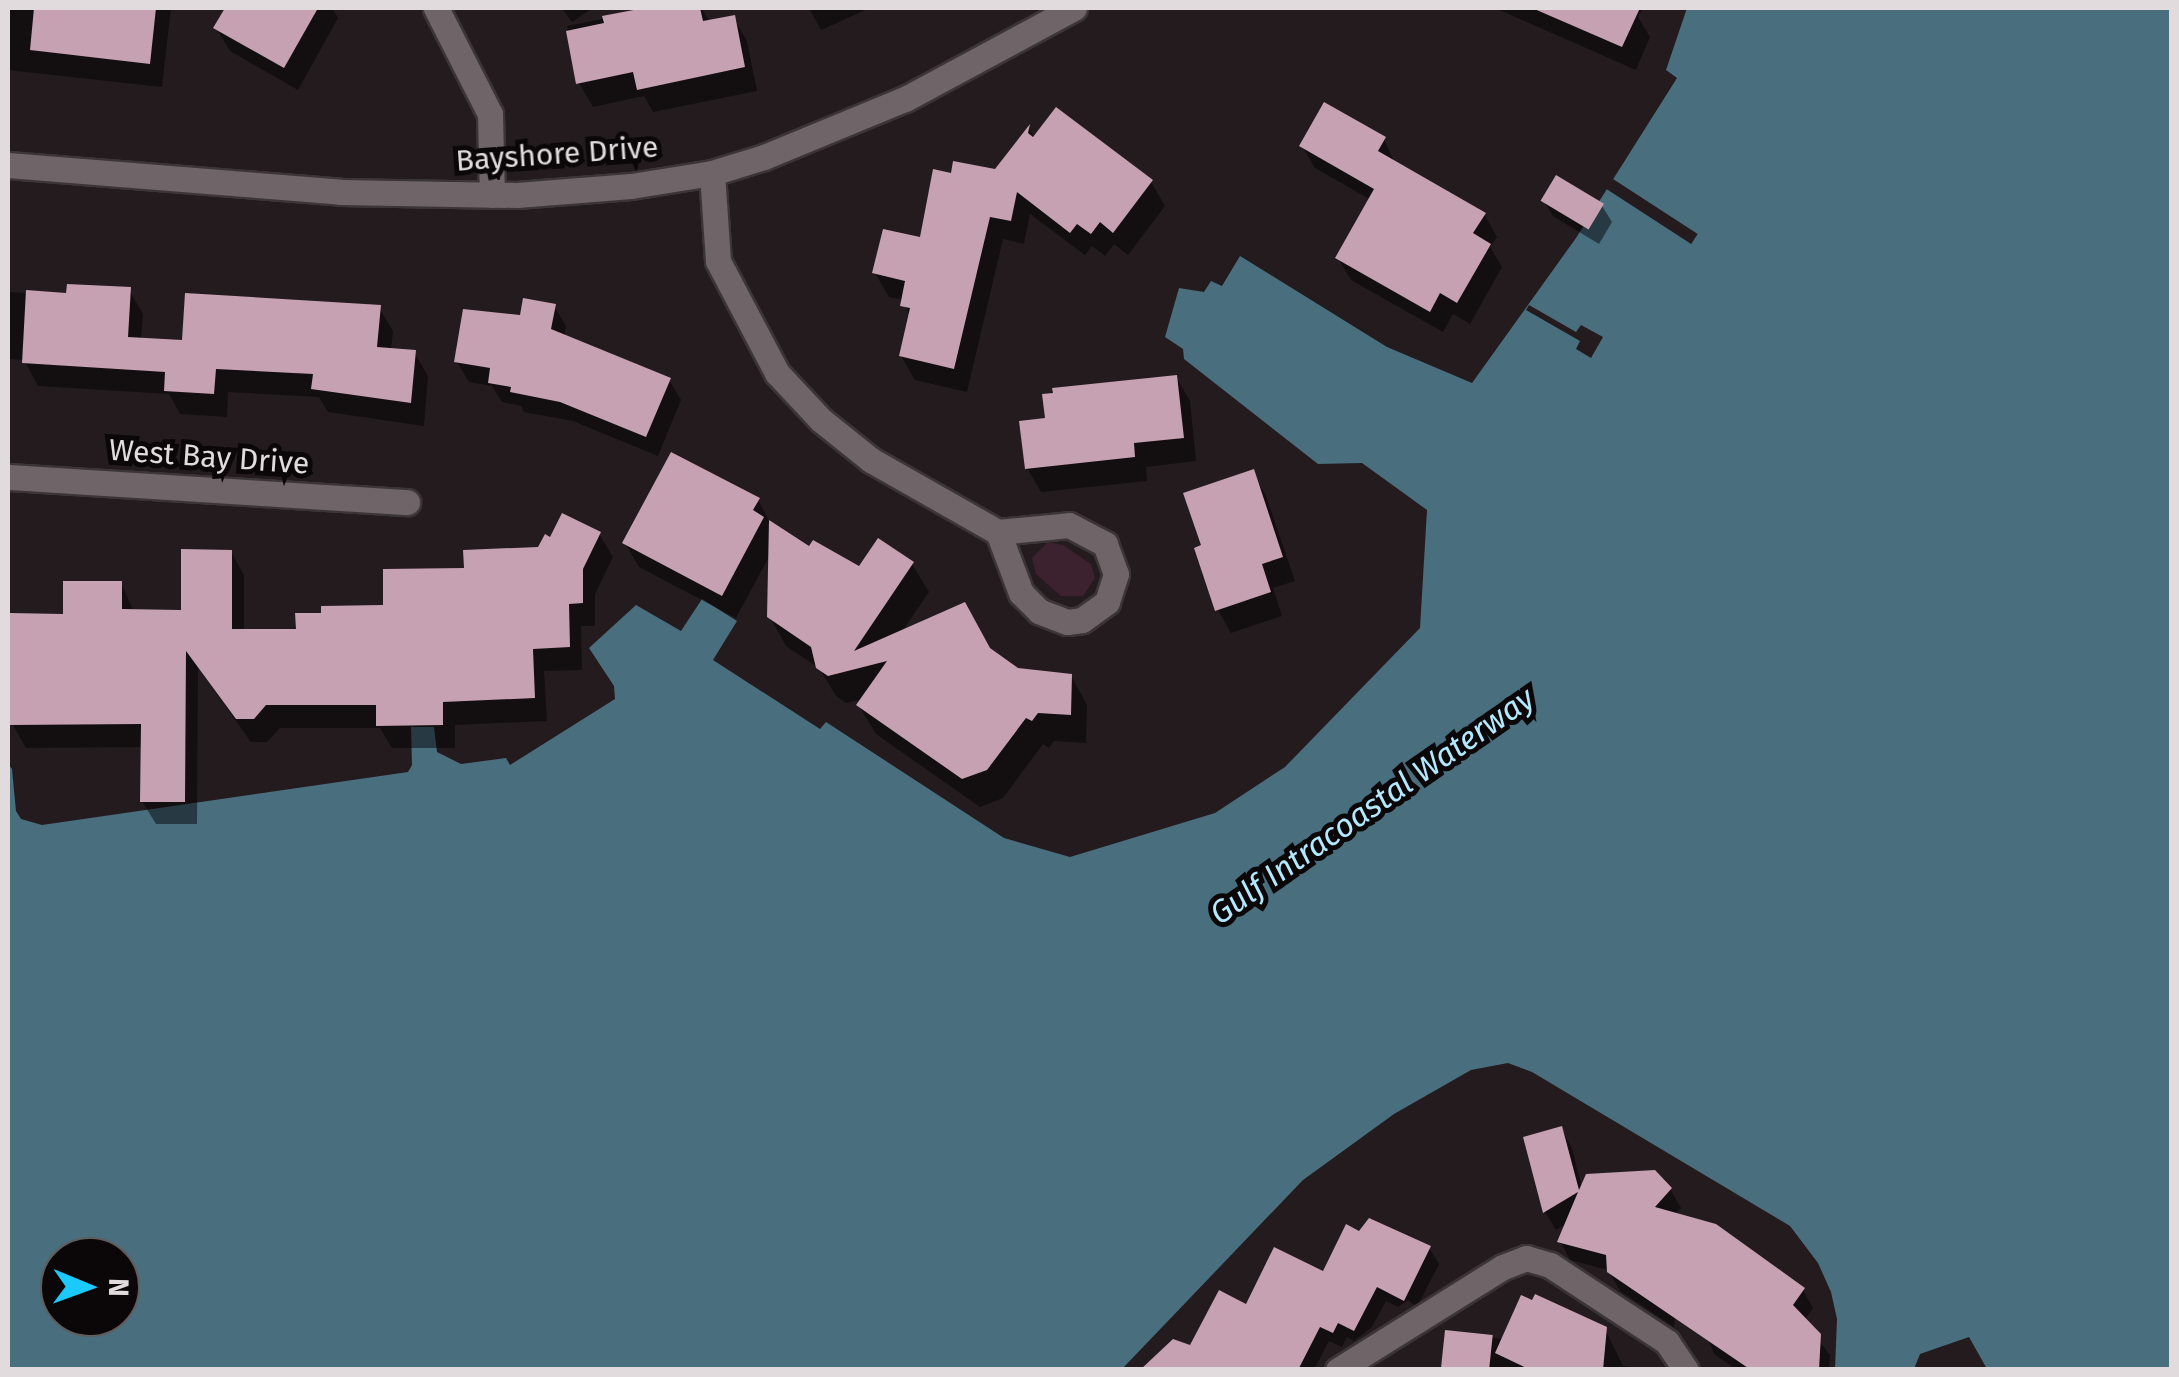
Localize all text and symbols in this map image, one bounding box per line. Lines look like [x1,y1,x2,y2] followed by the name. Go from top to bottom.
[454,129,660,179] street label: Bayshore Drive
[108,432,310,482] street label: West Bay Drive
[1202,679,1542,933] water label: Gulf Intracoastal Waterway
[40,1237,140,1337] north arrow
[102,1278,135,1297] text: N

